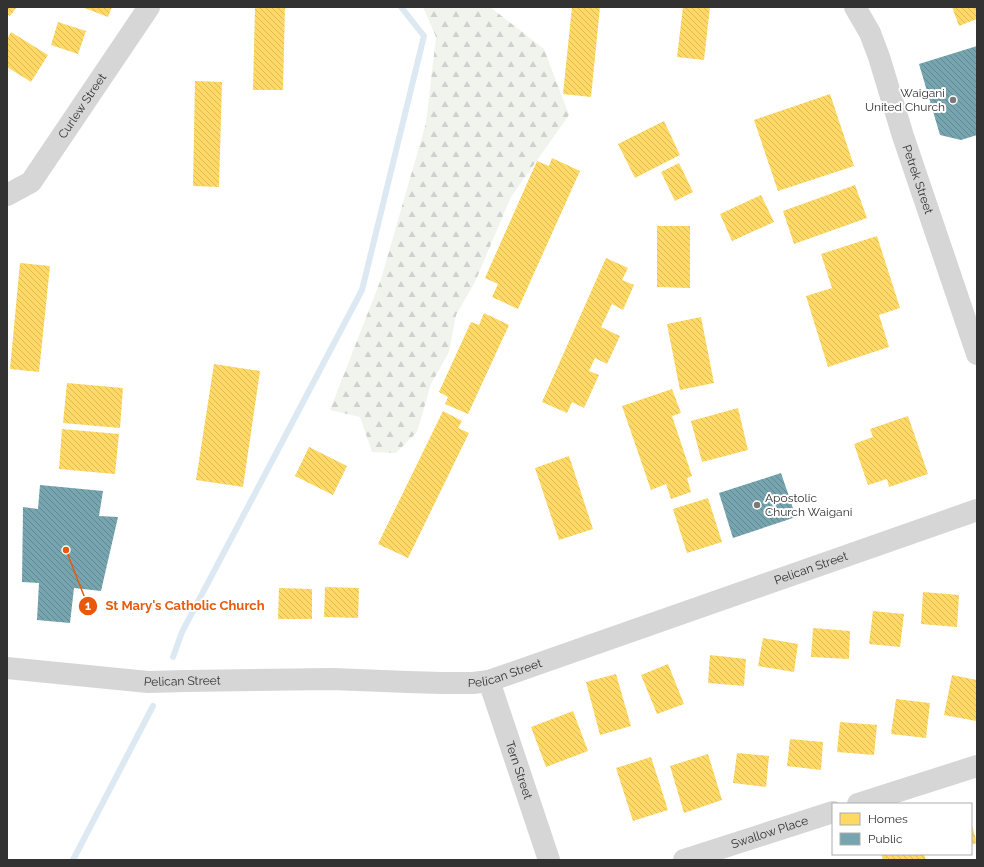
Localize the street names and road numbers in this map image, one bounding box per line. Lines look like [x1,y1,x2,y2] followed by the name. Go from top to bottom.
[55,71,109,141] street label: Curlew Street
[899,143,936,216] street label: Petrek Street
[772,549,849,588] street label: Pelican Street
[468,656,544,690] street label: Pelican Street
[143,674,221,689] street label: Pelican Street
[503,739,535,801] street label: Tern Street
[729,813,810,851] street label: Swallow Place

